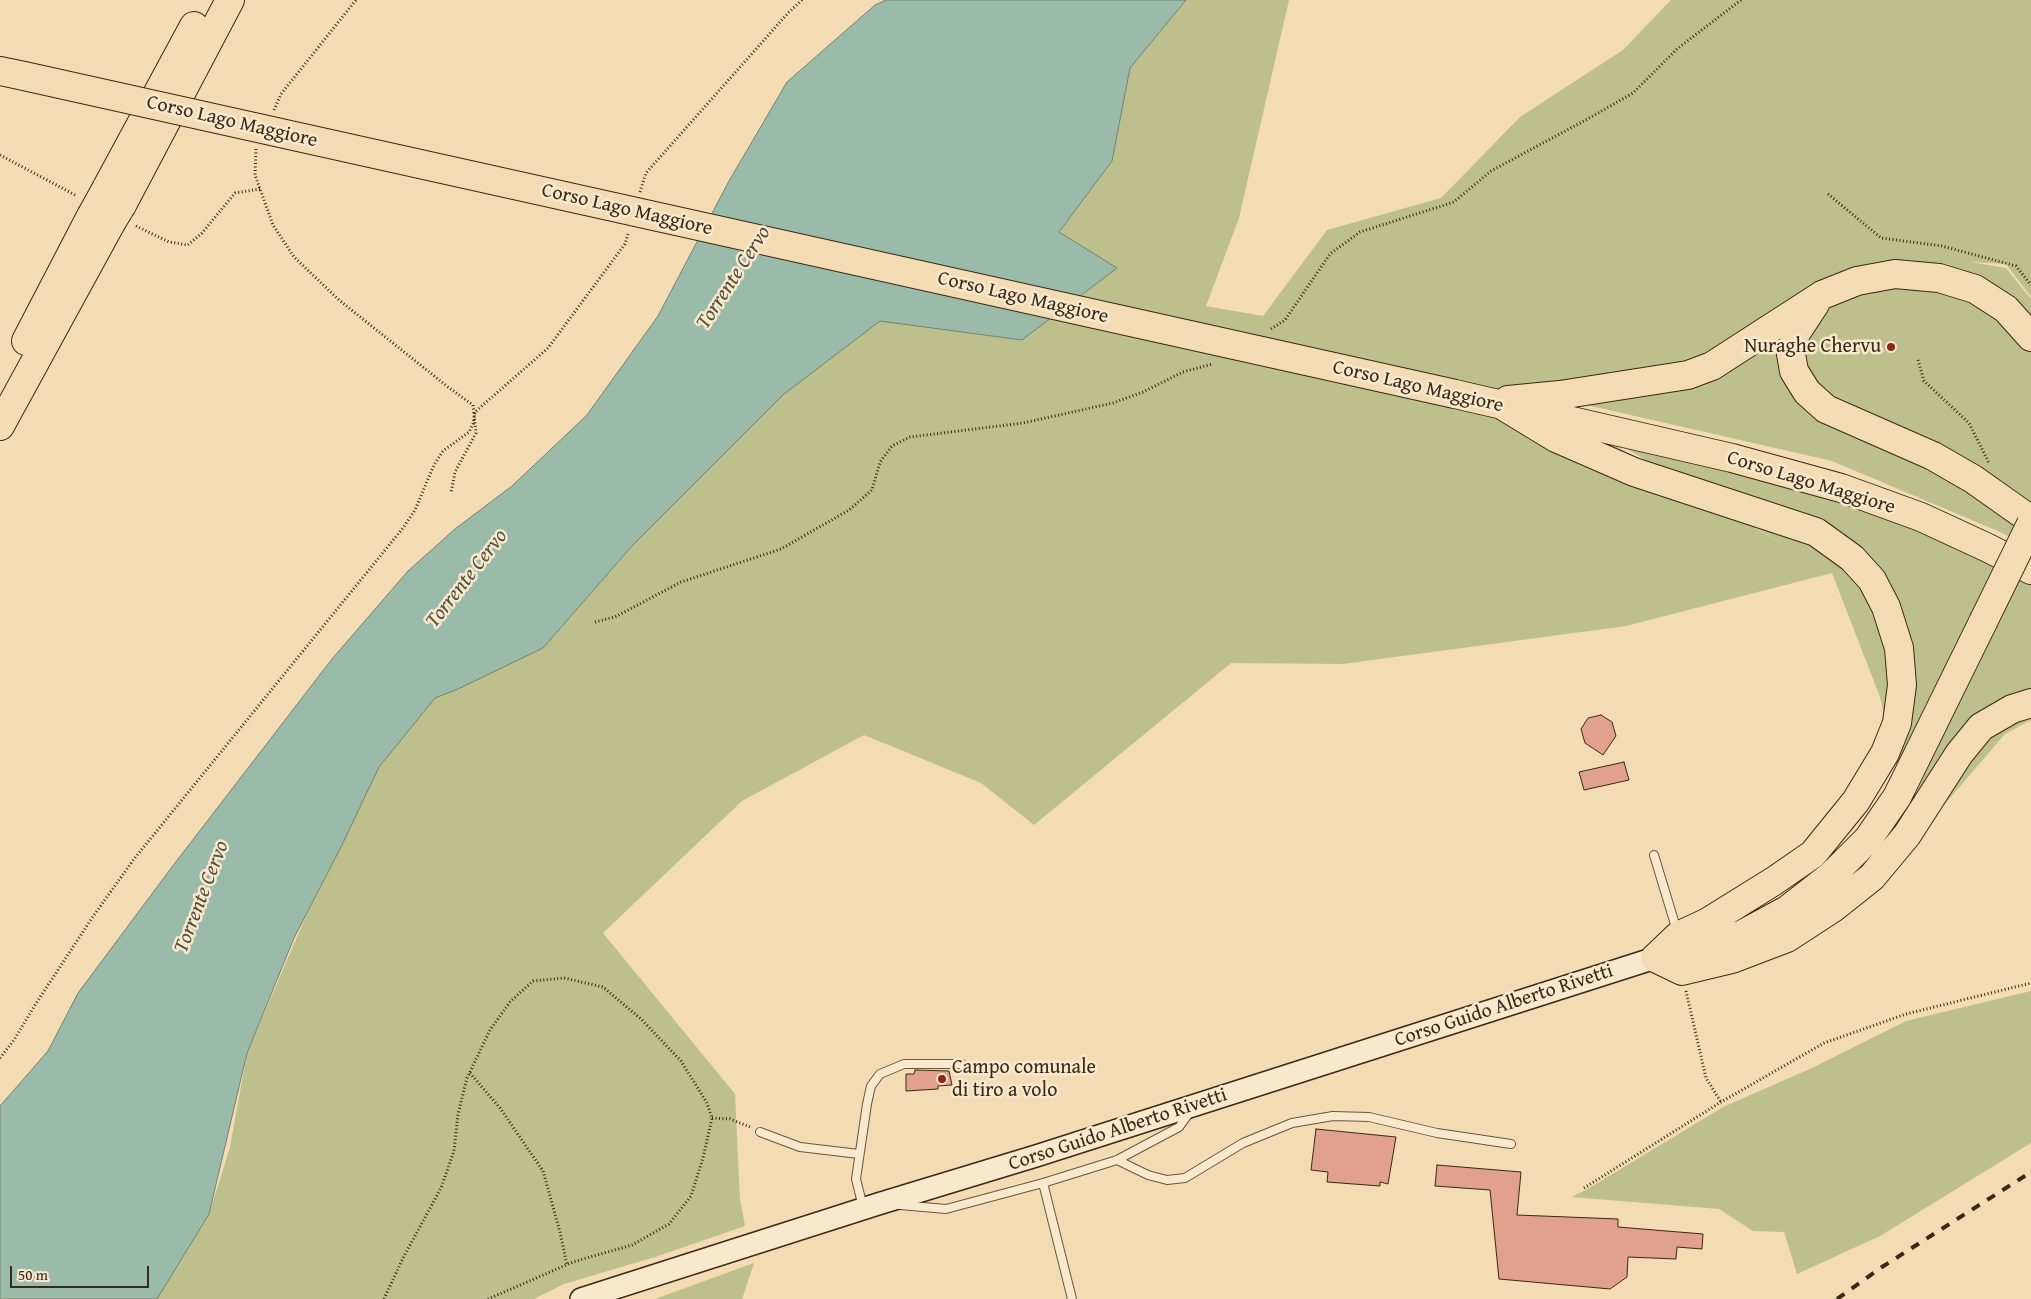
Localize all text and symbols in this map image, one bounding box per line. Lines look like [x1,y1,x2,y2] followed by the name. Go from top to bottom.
[144,91,320,153] street label: Corso Lago Maggiore
[539,179,715,241] street label: Corso Lago Maggiore
[691,222,777,334] water label: Torrente Cervo
[935,267,1111,329] street label: Corso Lago Maggiore
[1744,335,1881,359] place label: Nuraghe Chervu
[1885,341,1897,353] marker: Nuraghe Chervu
[1330,356,1506,418] street label: Corso Lago Maggiore
[1724,446,1898,520] street label: Corso Lago Maggiore
[421,525,513,633] water label: Torrente Cervo
[169,837,235,957] water label: Torrente Cervo
[1392,959,1616,1053] street label: Corso Guido Alberto Rivetti
[952,1056,1096,1103] place label: Campo comunale di tiro a volo
[936,1073,948,1085] marker: Campo comunale di tiro a volo
[1006,1083,1230,1177] street label: Corso Guido Alberto Rivetti
[12,1256,151,1288] scale bar
[18,1264,48,1285] text: 50 m

